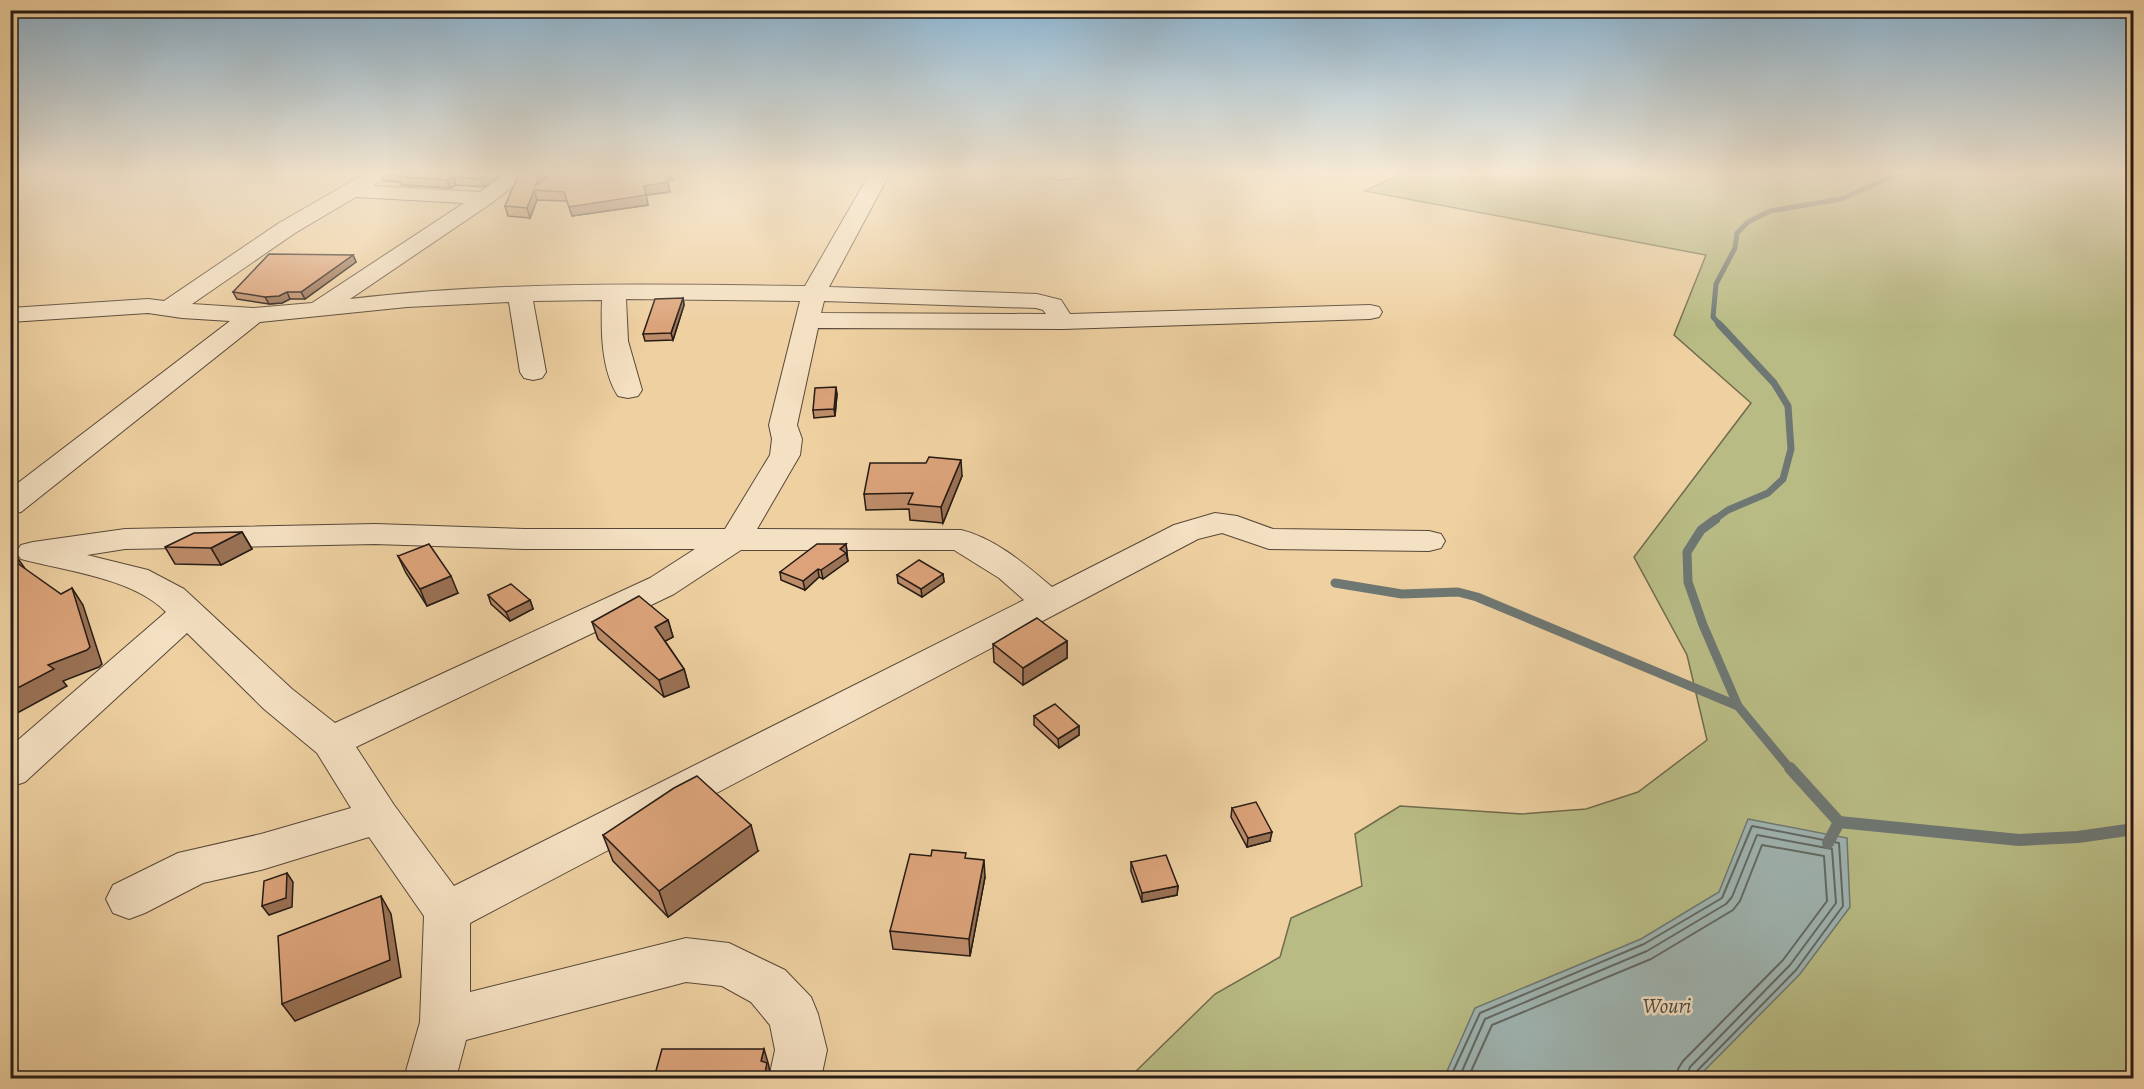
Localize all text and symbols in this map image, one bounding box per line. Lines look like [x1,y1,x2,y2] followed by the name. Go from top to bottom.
[1643,992,1691,1020] water label: Wouri

